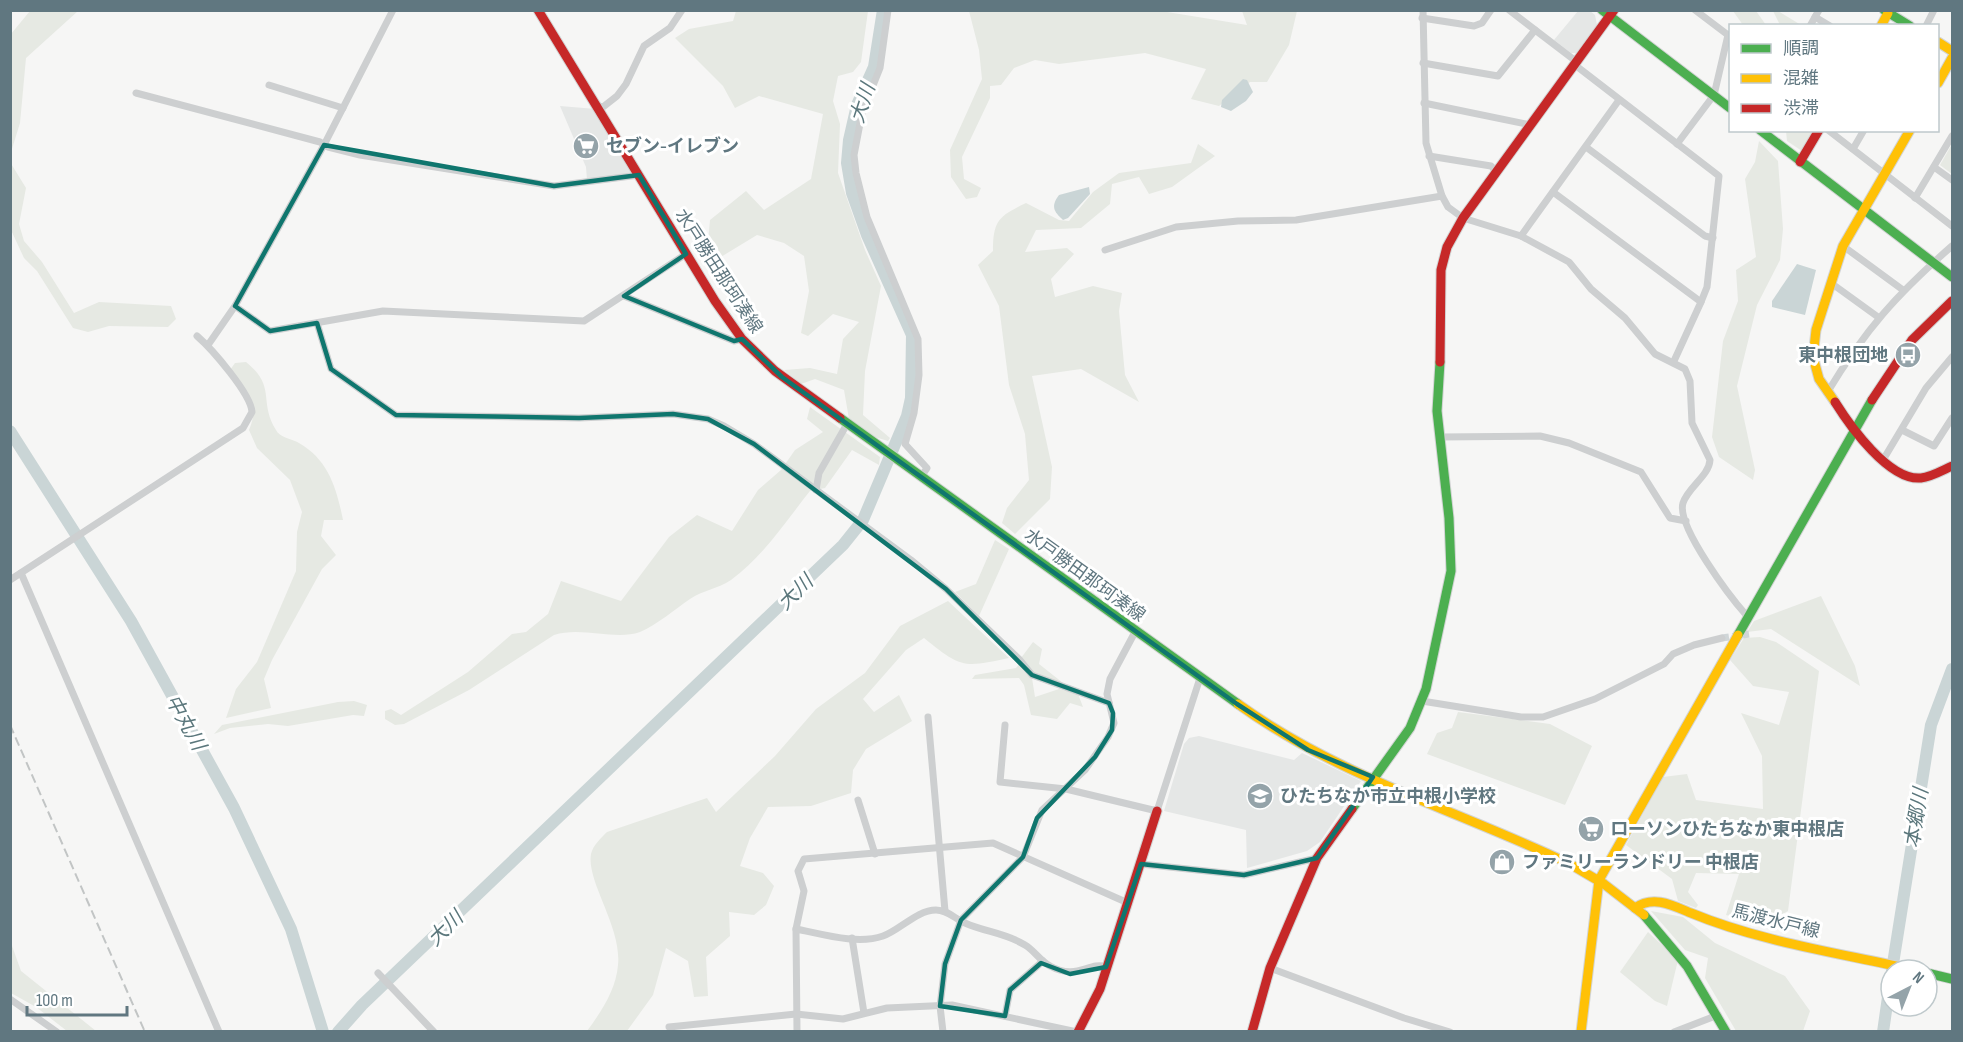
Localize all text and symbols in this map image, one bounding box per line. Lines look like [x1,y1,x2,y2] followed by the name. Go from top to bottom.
[1729,24,1939,132] legend
[1783,38,1819,59] text: 順調
[1783,68,1819,89] text: 混雑
[845,79,881,126] water label: 大川
[1783,98,1819,119] text: 渋滞
[571,131,601,161] supermarket icon: セブン-イレブン
[606,136,739,157] place label: セブン-イレブン
[671,205,767,337] street label: 水戸勝田那珂湊線
[1893,340,1923,370] bus stop icon: 東中根団地
[1798,345,1888,366] place label: 東中根団地
[1020,525,1149,626] street label: 水戸勝田那珂湊線
[773,569,820,615] water label: 大川
[160,690,211,756] water label: 中丸川
[1245,781,1275,811] school or university icon: ひたちなか市立中根小学校
[1900,785,1934,850] water label: 本郷川
[1280,786,1496,807] place label: ひたちなか市立中根小学校
[1576,814,1606,844] supermarket icon: ローソンひたちなか東中根店
[1610,819,1844,840] place label: ローソンひたちなか東中根店
[1487,847,1517,877] shop icon: ファミリーランドリー 中根店
[1522,852,1759,873] place label: ファミリーランドリー 中根店
[1730,900,1822,943] street label: 馬渡水戸線
[423,905,470,951] water label: 大川
[1879,958,1939,1018] north arrow
[1909,968,1928,988] text: N
[27,979,128,1017] scale bar
[36,990,73,1011] text: 100 m

